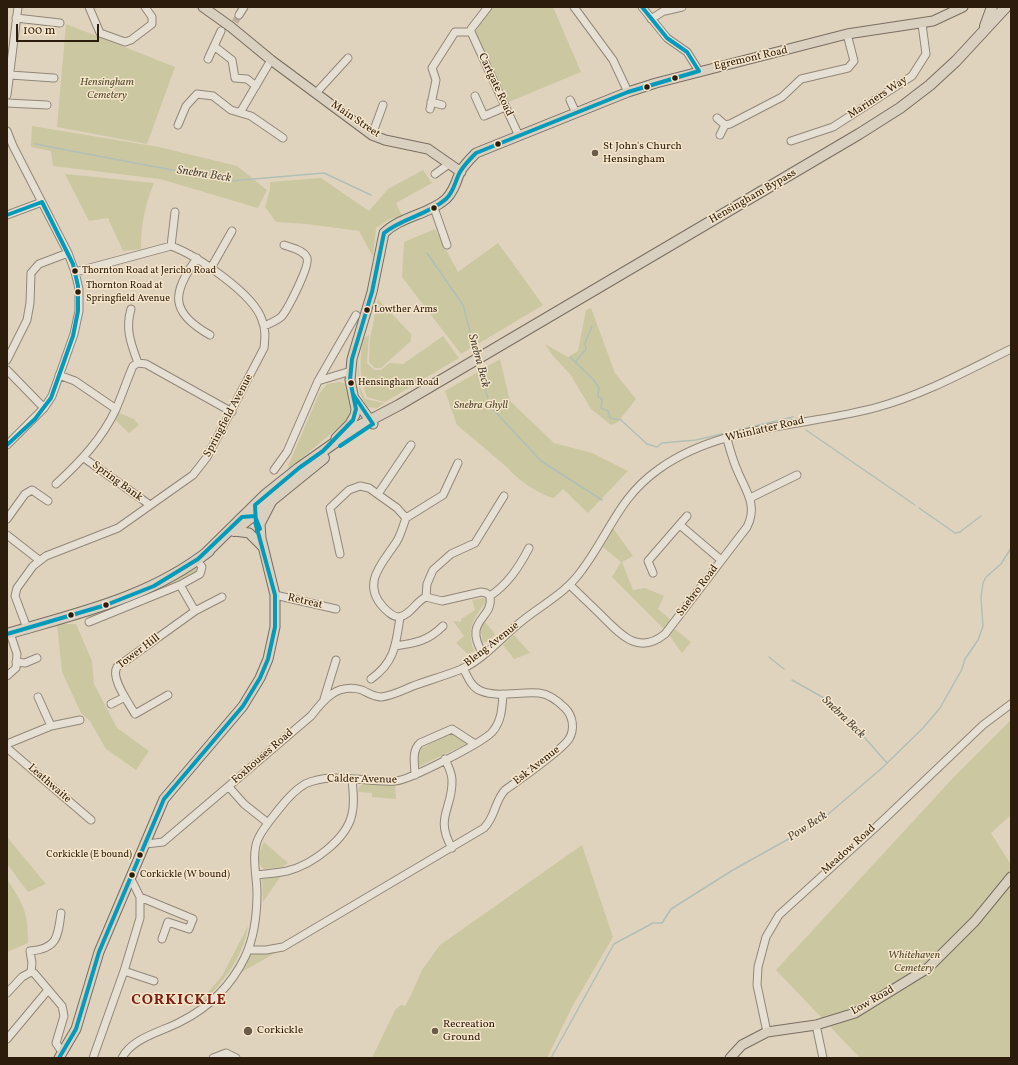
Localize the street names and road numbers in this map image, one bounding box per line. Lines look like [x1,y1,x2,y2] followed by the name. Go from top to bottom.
[713,44,789,74] street label: Egremont Road
[475,51,515,119] street label: Cartgate Road
[846,74,910,122] street label: Mariners Way
[328,99,382,141] street label: Main Street
[707,167,799,227] street label: Hensingham Bypass
[202,372,256,460] street label: Springfield Avenue
[724,415,806,445] street label: Whinlatter Road
[89,459,145,505] street label: Spring Bank
[674,563,722,619] street label: Snebro Road
[286,592,324,612] street label: Retreat
[462,620,522,670] street label: Bleng Avenue
[115,632,163,672] street label: Tower Hill
[230,727,296,787] street label: Foxhouses Road
[511,744,563,788] street label: Esk Avenue
[25,762,73,806] street label: Leathwaite
[327,773,397,787] street label: Calder Avenue
[819,822,879,878] street label: Meadow Road
[849,983,897,1019] street label: Low Road

